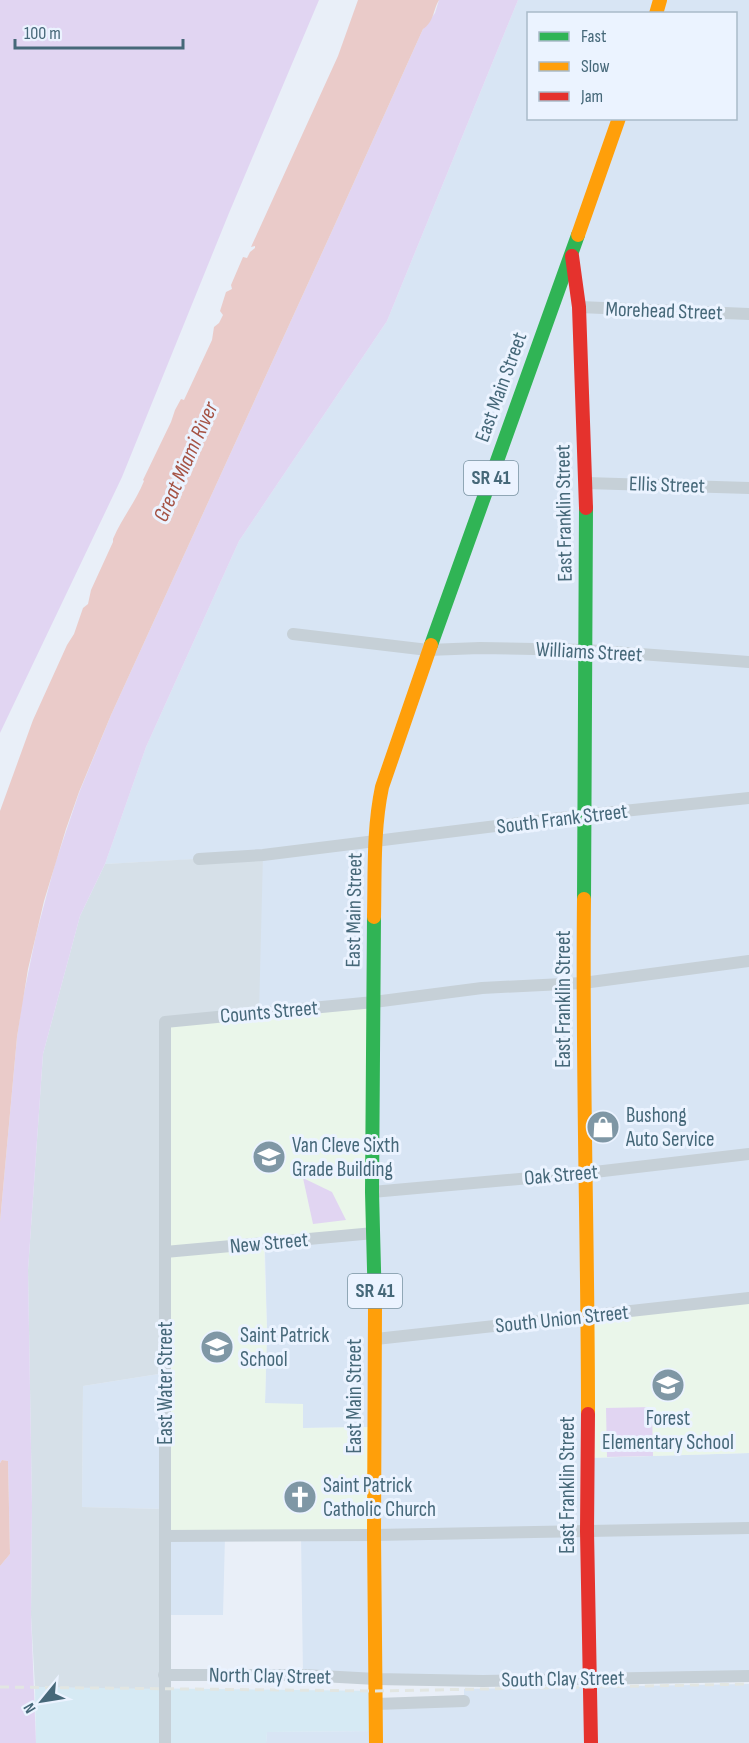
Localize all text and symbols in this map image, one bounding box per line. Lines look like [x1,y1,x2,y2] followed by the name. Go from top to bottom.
[15,12,183,50] scale bar
[527,12,737,120] legend
[24,23,61,44] text: 100 m
[581,26,607,47] text: Fast
[581,56,610,77] text: Slow
[580,86,603,107] text: Jam
[605,296,723,326] street label: Morehead Street
[470,329,532,445] street label: East Main Street
[148,397,225,526] water label: Great Miami River
[550,444,578,582] street label: East Franklin Street
[464,461,518,495] road number: SR 41
[629,471,705,499] street label: Ellis Street
[535,637,643,667] street label: Williams Street
[495,799,629,839] street label: South Frank Street
[341,852,367,968] street label: East Main Street
[551,930,576,1068] street label: East Franklin Street
[219,995,319,1029] street label: Counts Street
[625,1103,714,1152] place label: Bushong Auto Service
[585,1109,621,1145] shop icon: Bushong Auto Service
[292,1133,399,1182] place label: Van Cleve Sixth Grade Building
[251,1139,287,1175] school or university icon: Van Cleve Sixth Grade Building
[523,1159,599,1191] street label: Oak Street
[229,1227,309,1259] street label: New Street
[348,1274,402,1308] road number: SR 41
[494,1300,630,1338] street label: South Union Street
[153,1321,178,1445] street label: East Water Street
[240,1323,329,1372] place label: Saint Patrick School
[199,1329,235,1365] school or university icon: Saint Patrick School
[342,1339,367,1453] street label: East Main Street
[650,1367,686,1403] school or university icon: Forest Elementary School
[602,1406,734,1455] place label: Forest Elementary School
[555,1416,580,1554] street label: East Franklin Street
[323,1473,436,1522] place label: Saint Patrick Catholic Church
[282,1479,318,1515] church icon: Saint Patrick Catholic Church
[209,1662,331,1690] street label: North Clay Street
[501,1665,625,1693] street label: South Clay Street
[12,1671,72,1731] north arrow
[20,1699,41,1716] text: N

